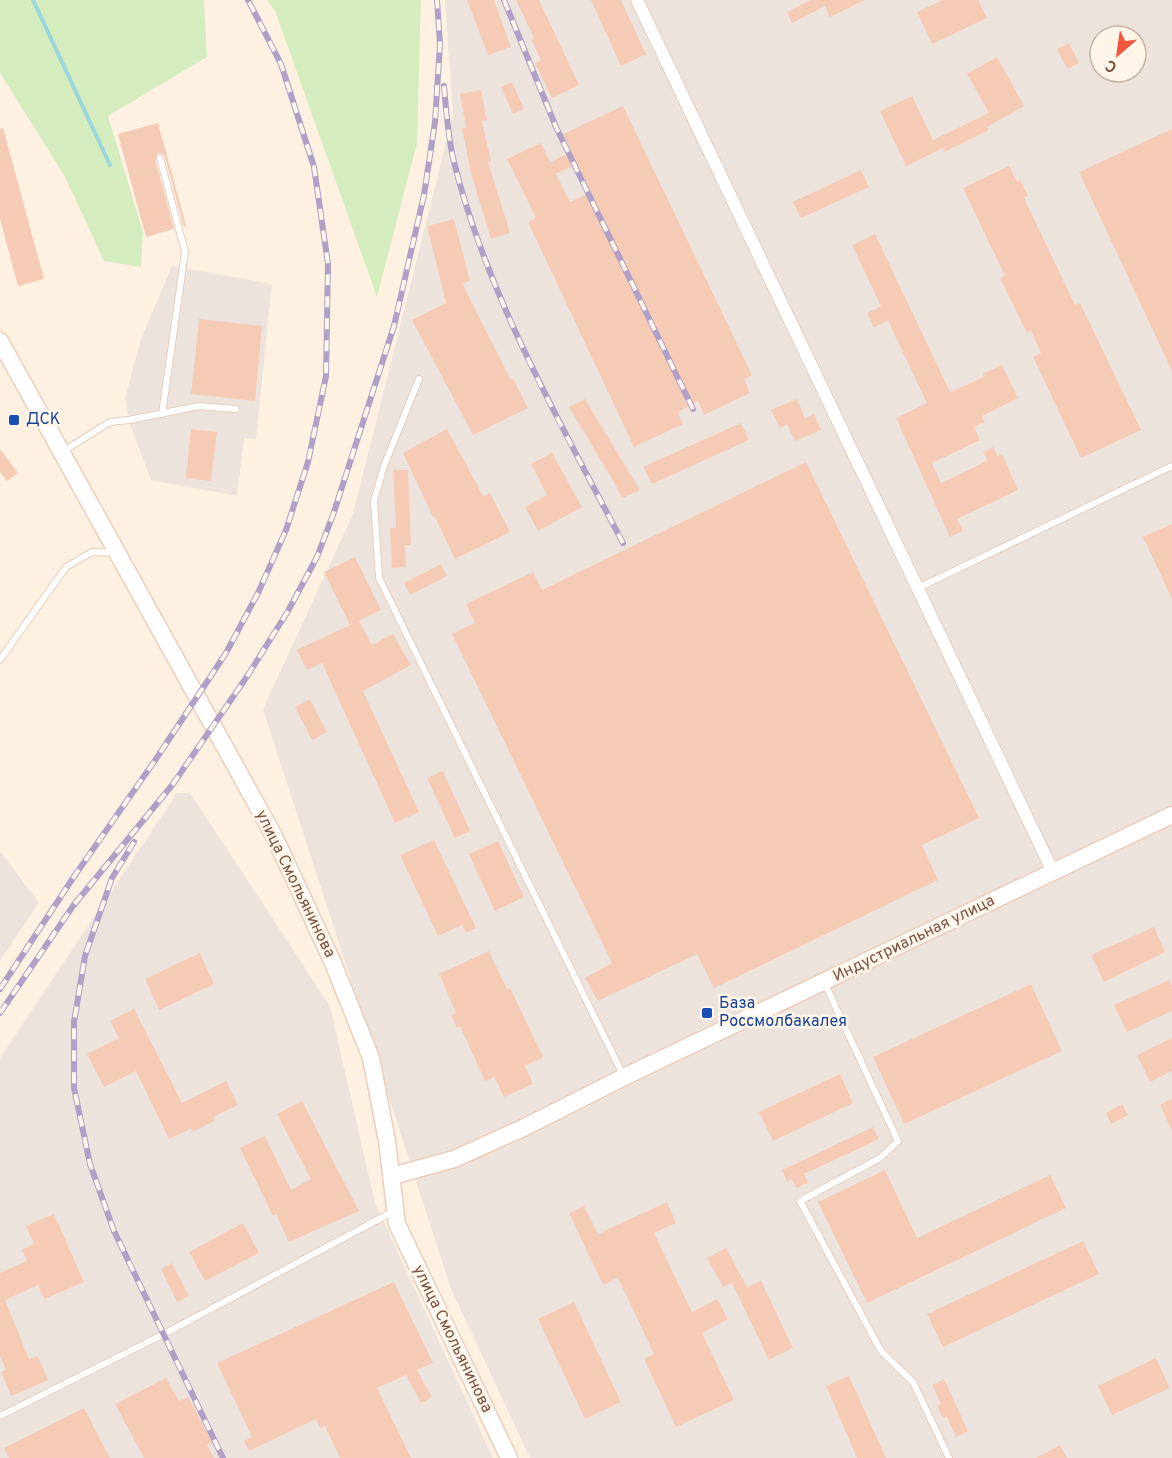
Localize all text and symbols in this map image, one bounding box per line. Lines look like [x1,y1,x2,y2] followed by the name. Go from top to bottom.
[1088,24,1148,84] north arrow
[1102,54,1121,77] text: С
[26,410,60,430] place label: ДСК
[7,413,21,427] marker: ДСК
[251,807,339,961] street label: улица Смольянинова
[830,891,998,987] street label: Индустриальная улица
[719,994,847,1032] place label: База Россмолбакалея
[700,1006,714,1020] marker: База Россмолбакалея
[408,1262,496,1416] street label: улица Смольянинова

